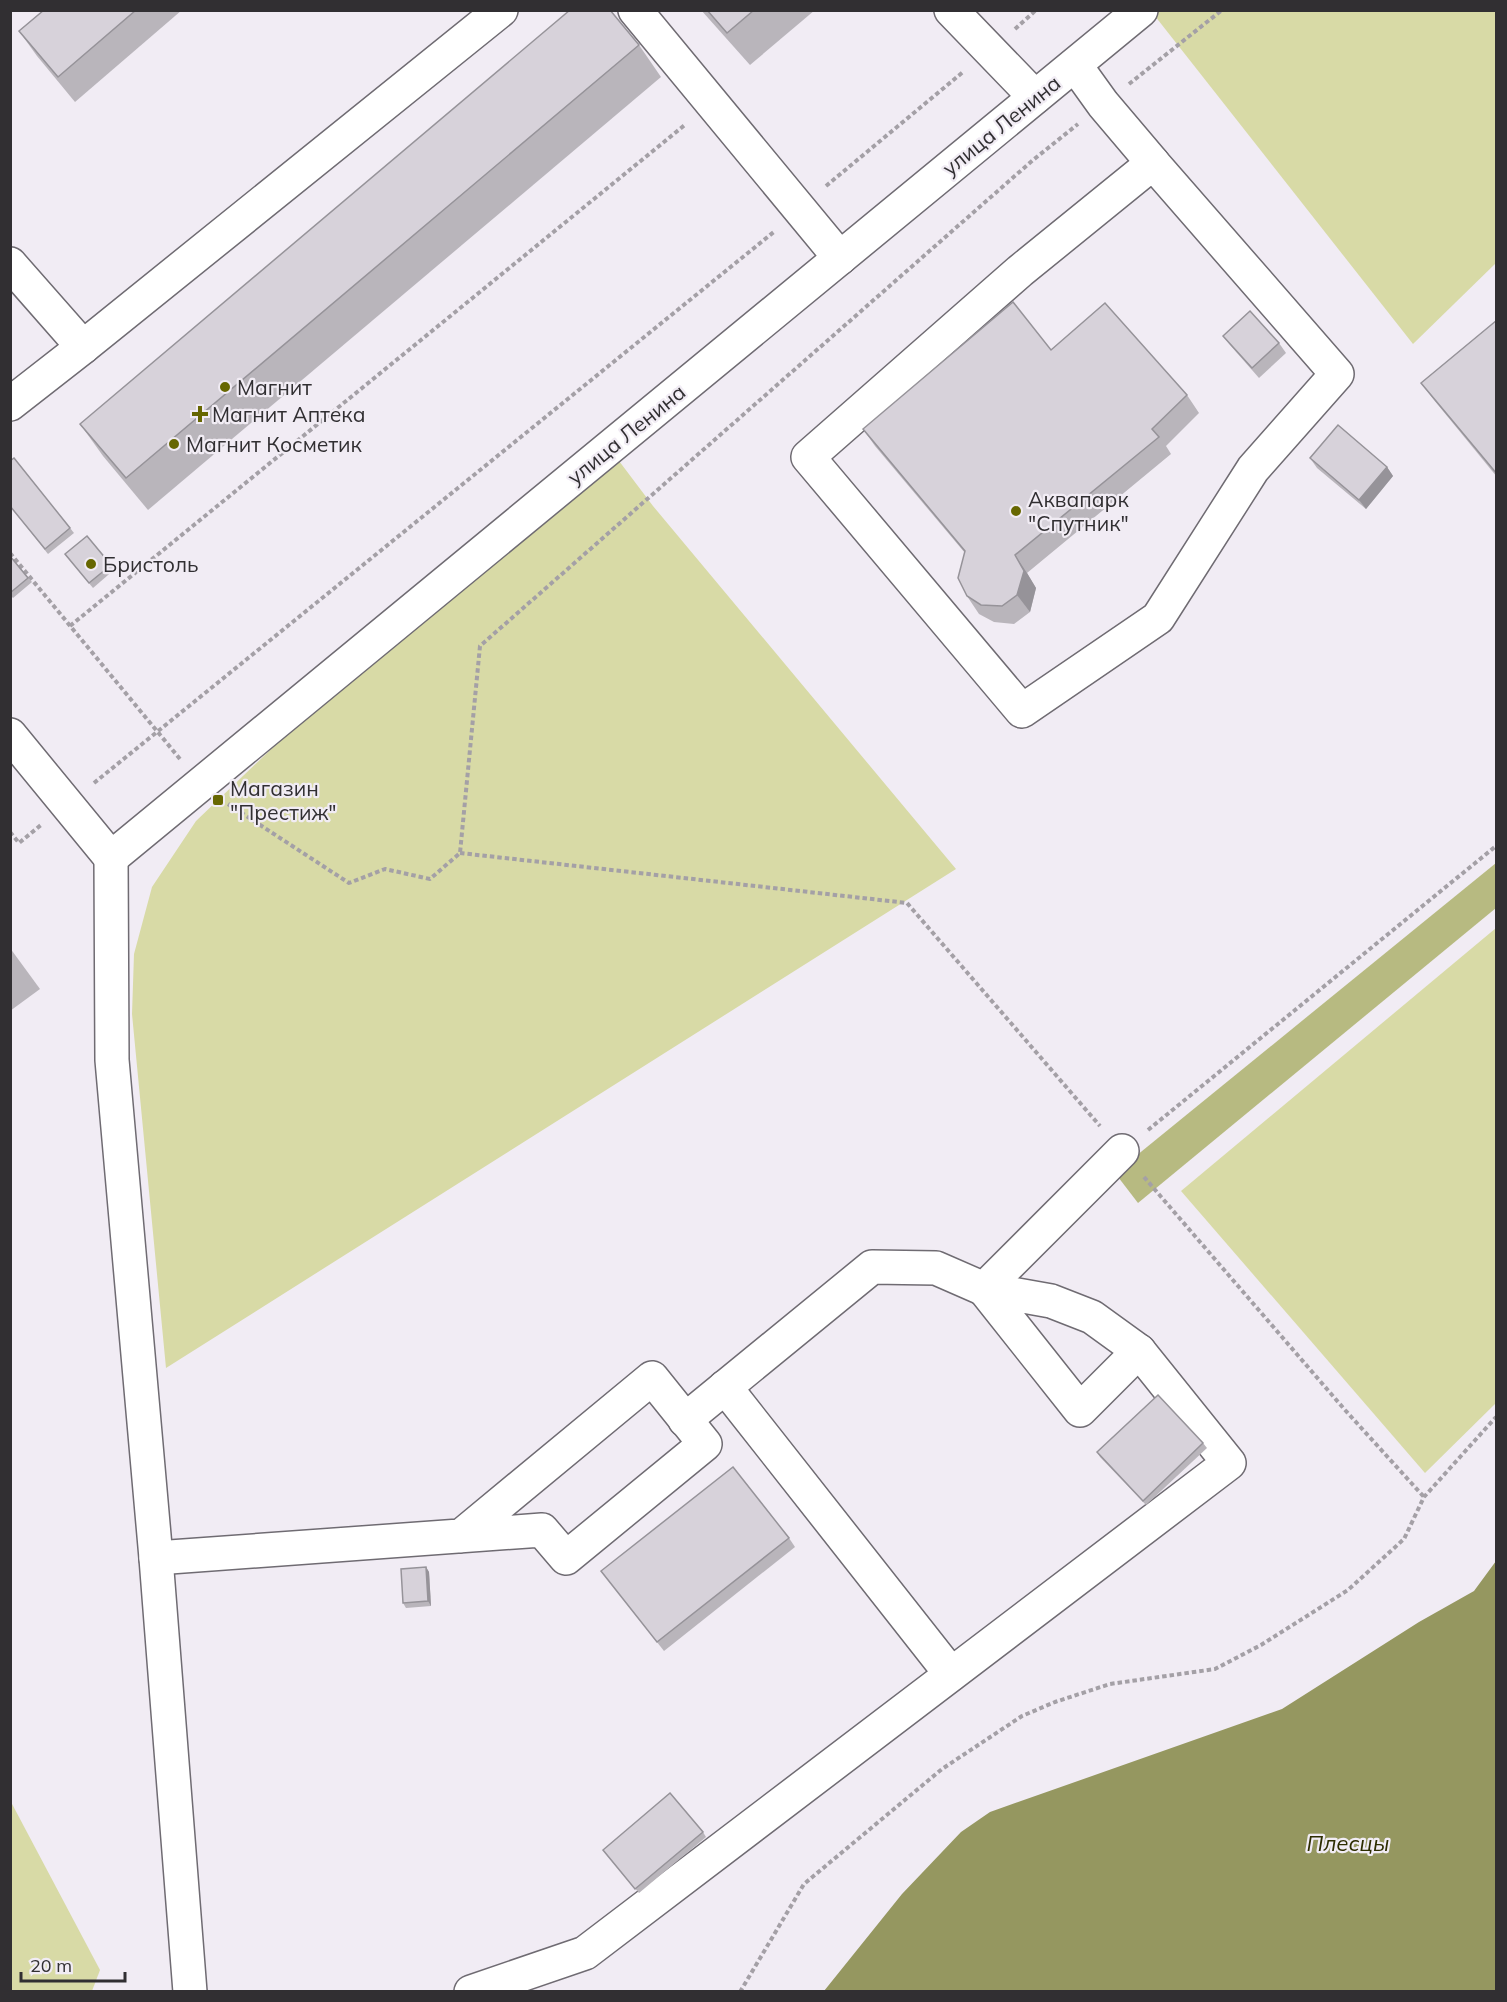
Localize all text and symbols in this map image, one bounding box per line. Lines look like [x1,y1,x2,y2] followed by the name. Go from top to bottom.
[937,69,1065,181] street label: улица Ленина
[237,374,312,400] place label: Магнит
[562,378,690,490] street label: улица Ленина
[218,380,232,394] marker: Магнит
[212,401,365,427] place label: Магнит Аптека
[193,407,207,421] marker: Магнит Аптека
[186,431,363,457] place label: Магнит Косметик
[167,437,181,451] marker: Магнит Косметик
[1028,486,1129,536] place label: Аквапарк "Спутник"
[1009,504,1023,518] marker: Аквапарк "Спутник"
[103,551,199,577] place label: Бристоль
[84,557,98,571] marker: Бристоль
[230,775,337,825] place label: Магазин "Престиж"
[211,793,225,807] marker: Магазин "Престиж"
[1307,1829,1389,1857] water label: Плесцы
[21,1945,124,1983] scale bar
[30,1954,72,1977] text: 20 m

